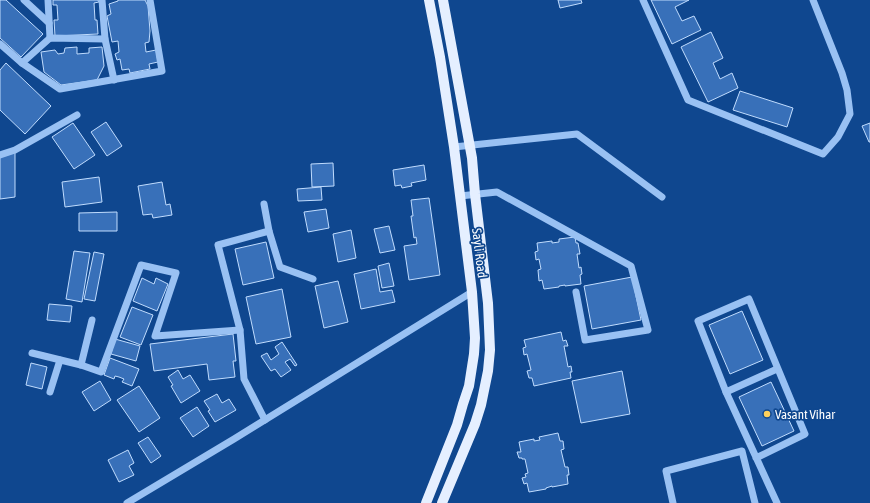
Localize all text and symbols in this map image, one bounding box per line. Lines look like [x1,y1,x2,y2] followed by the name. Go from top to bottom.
[469,227,490,279] street label: Sayli Road
[775,407,835,422] place label: Vasant Vihar
[762,409,772,419] marker: Vasant Vihar

